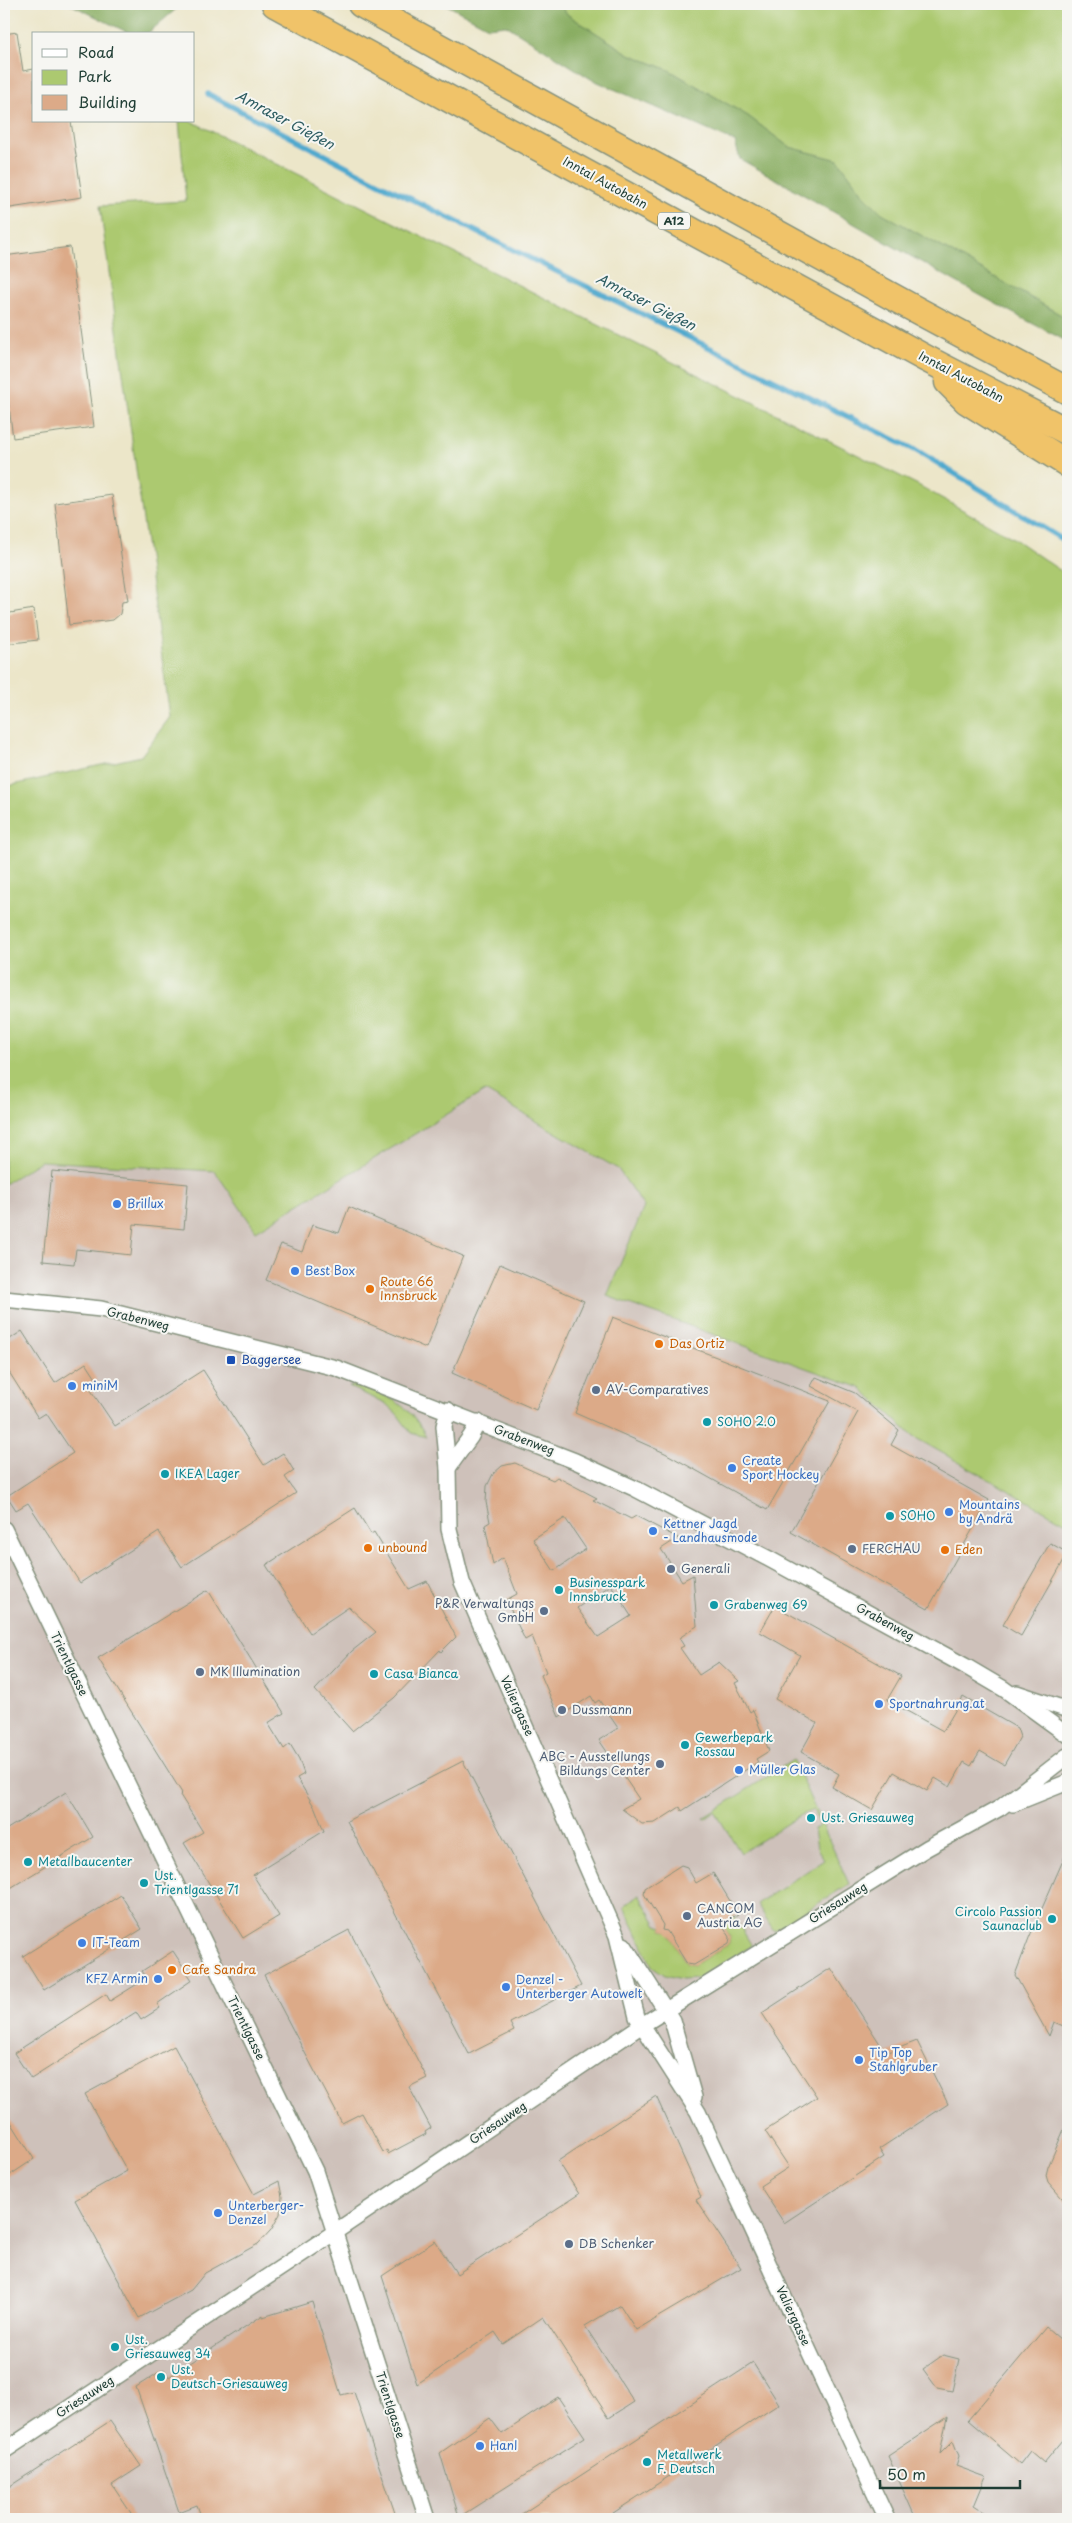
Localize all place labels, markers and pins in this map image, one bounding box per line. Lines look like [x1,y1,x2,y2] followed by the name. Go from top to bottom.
[127,1194,163,1212] place label: Brillux
[111,1198,123,1210] marker: Brillux
[305,1261,356,1279] place label: Best Box
[289,1265,301,1277] marker: Best Box
[380,1272,437,1304] place label: Route 66 Innsbruck
[364,1283,376,1295] marker: Route 66 Innsbruck
[669,1334,725,1352] place label: Das Ortiz
[653,1338,665,1350] marker: Das Ortiz
[241,1350,302,1368] place label: Baggersee
[225,1354,237,1366] marker: Baggersee
[82,1376,118,1394] place label: miniM
[66,1380,78,1392] marker: miniM
[606,1380,709,1398] place label: AV-Comparatives
[590,1384,602,1396] marker: AV-Comparatives
[717,1412,776,1430] place label: SOHO 2.0
[701,1416,713,1428] marker: SOHO 2.0
[742,1451,819,1483] place label: Create Sport Hockey
[726,1462,738,1474] marker: Create Sport Hockey
[175,1464,240,1482] place label: IKEA Lager
[159,1468,171,1480] marker: IKEA Lager
[959,1495,1020,1527] place label: Mountains by Andrä
[900,1506,935,1524] place label: SOHO
[943,1506,955,1518] marker: Mountains by Andrä
[884,1510,896,1522] marker: SOHO
[663,1514,757,1546] place label: Kettner Jagd - Landhausmode
[647,1525,659,1537] marker: Kettner Jagd - Landhausmode
[378,1538,427,1556] place label: unbound
[862,1539,921,1557] place label: FERCHAU
[955,1540,983,1558] place label: Eden
[362,1542,374,1554] marker: unbound
[846,1543,858,1555] marker: FERCHAU
[939,1544,951,1556] marker: Eden
[681,1559,730,1577] place label: Generali
[665,1563,677,1575] marker: Generali
[569,1573,645,1605] place label: Businesspark Innsbruck
[553,1584,565,1596] marker: Businesspark Innsbruck
[435,1594,535,1626] place label: P&R Verwaltungs GmbH
[724,1595,807,1613] place label: Grabenweg 69
[708,1599,720,1611] marker: Grabenweg 69
[538,1605,550,1617] marker: P&R Verwaltungs GmbH
[210,1662,300,1680] place label: MK Illumination
[384,1664,459,1682] place label: Casa Bianca
[194,1666,206,1678] marker: MK Illumination
[368,1668,380,1680] marker: Casa Bianca
[889,1694,985,1712] place label: Sportnahrung.at
[873,1698,885,1710] marker: Sportnahrung.at
[572,1700,632,1718] place label: Dussmann
[556,1704,568,1716] marker: Dussmann
[695,1728,773,1760] place label: Gewerbepark Rossau
[679,1739,691,1751] marker: Gewerbepark Rossau
[539,1747,651,1779] place label: ABC - Ausstellungs Bildungs Center
[654,1758,666,1770] marker: ABC - Ausstellungs Bildungs Center
[749,1760,816,1778] place label: Müller Glas
[733,1764,745,1776] marker: Müller Glas
[821,1808,914,1826] place label: Ust. Griesauweg
[805,1812,817,1824] marker: Ust. Griesauweg
[38,1852,133,1870] place label: Metallbaucenter
[22,1856,34,1868] marker: Metallbaucenter
[154,1866,239,1898] place label: Ust. Trientlgasse 71
[138,1877,150,1889] marker: Ust. Trientlgasse 71
[697,1899,763,1931] place label: CANCOM Austria AG
[955,1902,1042,1934] place label: Circolo Passion Saunaclub
[681,1910,693,1922] marker: CANCOM Austria AG
[1046,1913,1058,1925] marker: Circolo Passion Saunaclub
[92,1933,140,1951] place label: IT-Team
[76,1937,88,1949] marker: IT-Team
[182,1960,256,1978] place label: Cafe Sandra
[166,1964,178,1976] marker: Cafe Sandra
[86,1969,148,1987] place label: KFZ Armin
[516,1970,643,2002] place label: Denzel - Unterberger Autowelt
[152,1973,164,1985] marker: KFZ Armin
[500,1981,512,1993] marker: Denzel - Unterberger Autowelt
[869,2043,938,2075] place label: Tip Top Stahlgruber
[853,2054,865,2066] marker: Tip Top Stahlgruber
[228,2196,304,2228] place label: Unterberger- Denzel
[212,2207,224,2219] marker: Unterberger- Denzel
[579,2234,655,2252] place label: DB Schenker
[563,2238,575,2250] marker: DB Schenker
[125,2330,211,2362] place label: Ust. Griesauweg 34
[109,2341,121,2353] marker: Ust. Griesauweg 34
[171,2360,288,2392] place label: Ust. Deutsch-Griesauweg
[155,2371,167,2383] marker: Ust. Deutsch-Griesauweg
[490,2436,517,2454] place label: Hanl
[474,2440,486,2452] marker: Hanl
[657,2445,722,2477] place label: Metallwerk F. Deutsch
[641,2456,653,2468] marker: Metallwerk F. Deutsch

